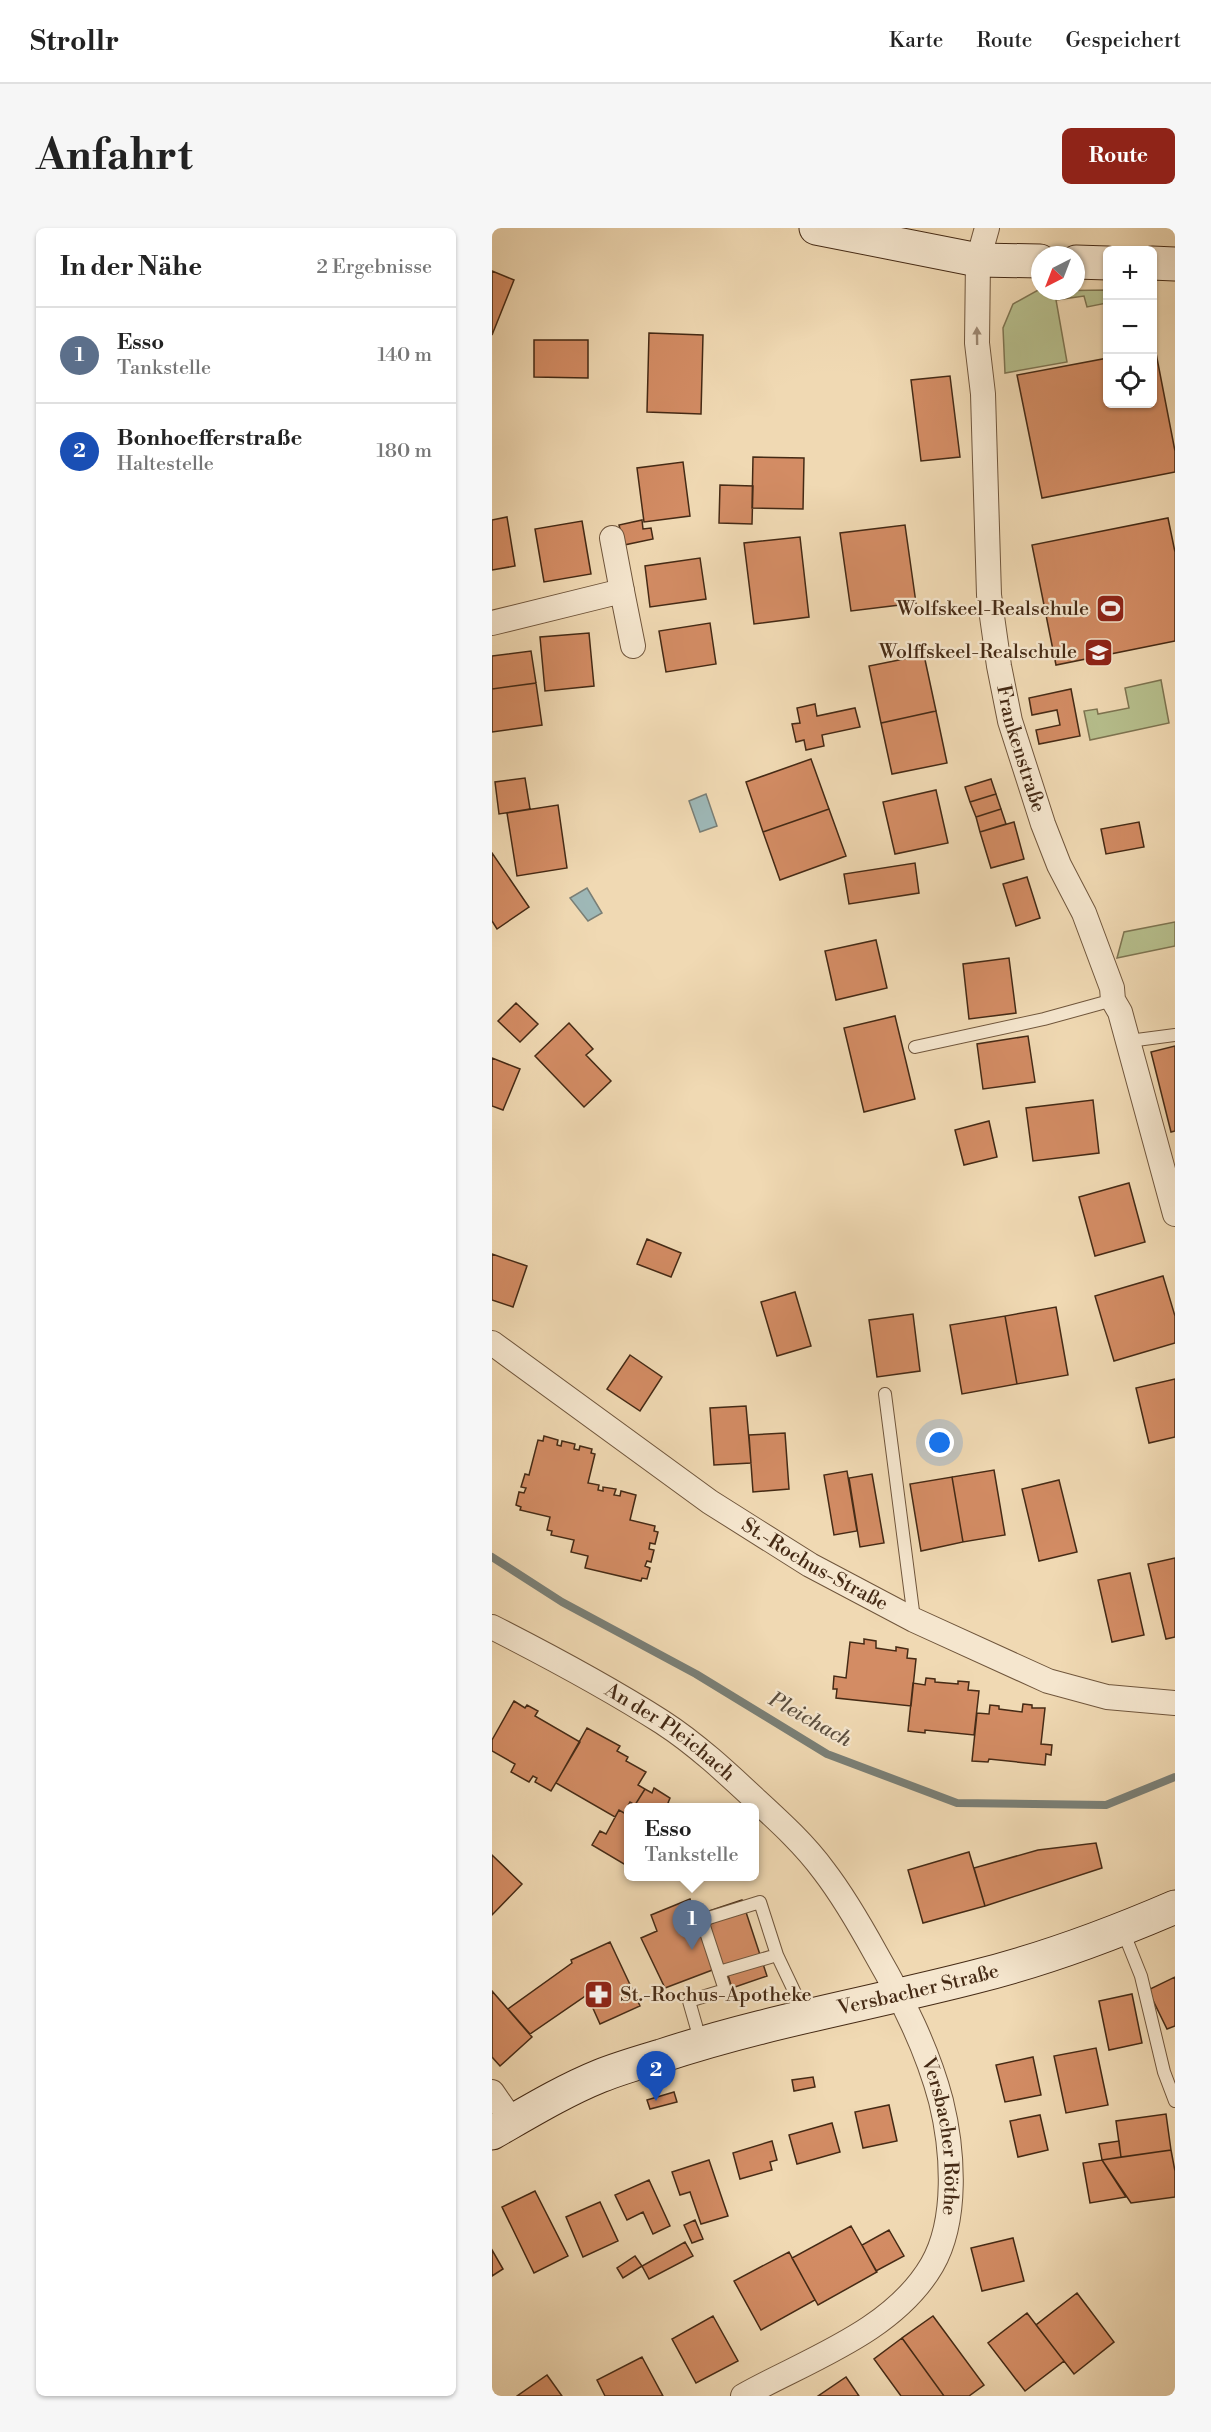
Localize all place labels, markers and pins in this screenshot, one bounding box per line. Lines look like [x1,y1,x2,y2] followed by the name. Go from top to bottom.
[1094,593,1126,625] sports icon: Wolfskeel-Realschule
[896,597,1089,622] place label: Wolfskeel-Realschule
[1082,636,1114,668] school or university icon: Wolffskeel-Realschule
[878,640,1077,665] place label: Wolffskeel-Realschule
[672,1900,712,1950] pin: 1
[583,1979,615,2011] pharmacy icon: St.-Rochus-Apotheke
[620,1983,812,2008] place label: St.-Rochus-Apotheke
[636,2052,676,2101] pin: 2

